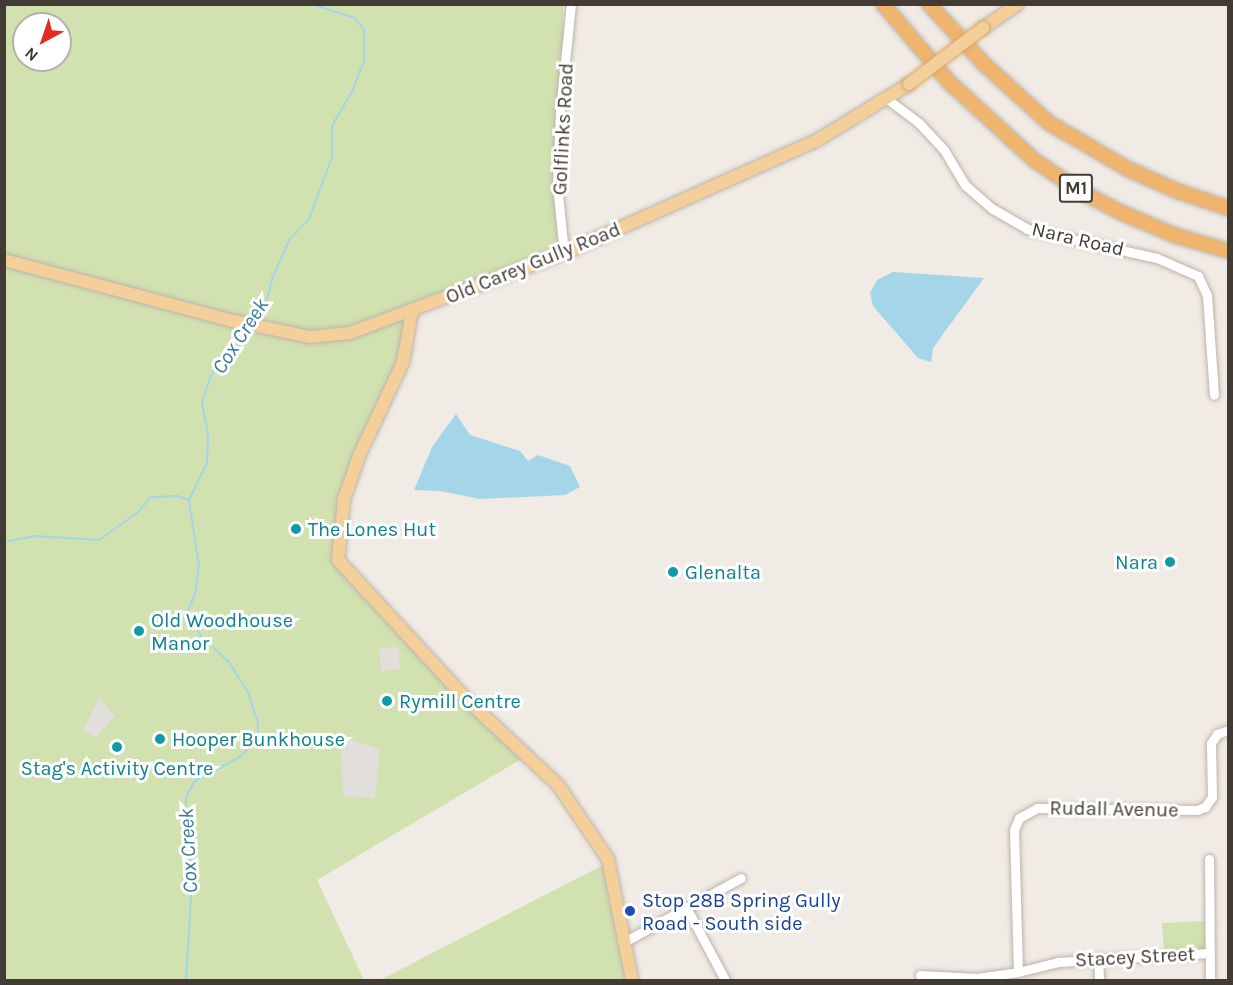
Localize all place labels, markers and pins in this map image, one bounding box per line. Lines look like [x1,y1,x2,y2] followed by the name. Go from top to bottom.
[308,517,436,541] place label: The Lones Hut
[289,522,303,536] marker: The Lones Hut
[1115,550,1158,574] place label: Nara
[1163,555,1177,569] marker: Nara
[685,560,761,584] place label: Glenalta
[666,565,680,579] marker: Glenalta
[151,608,293,655] place label: Old Woodhouse Manor
[132,624,146,638] marker: Old Woodhouse Manor
[399,689,521,713] place label: Rymill Centre
[380,694,394,708] marker: Rymill Centre
[172,727,345,751] place label: Hooper Bunkhouse
[153,732,167,746] marker: Hooper Bunkhouse
[110,740,124,754] marker: Stag's Activity Centre
[21,756,213,780] place label: Stag's Activity Centre
[642,888,841,935] place label: Stop 28B Spring Gully Road - South side
[623,904,637,918] marker: Stop 28B Spring Gully Road - South side

